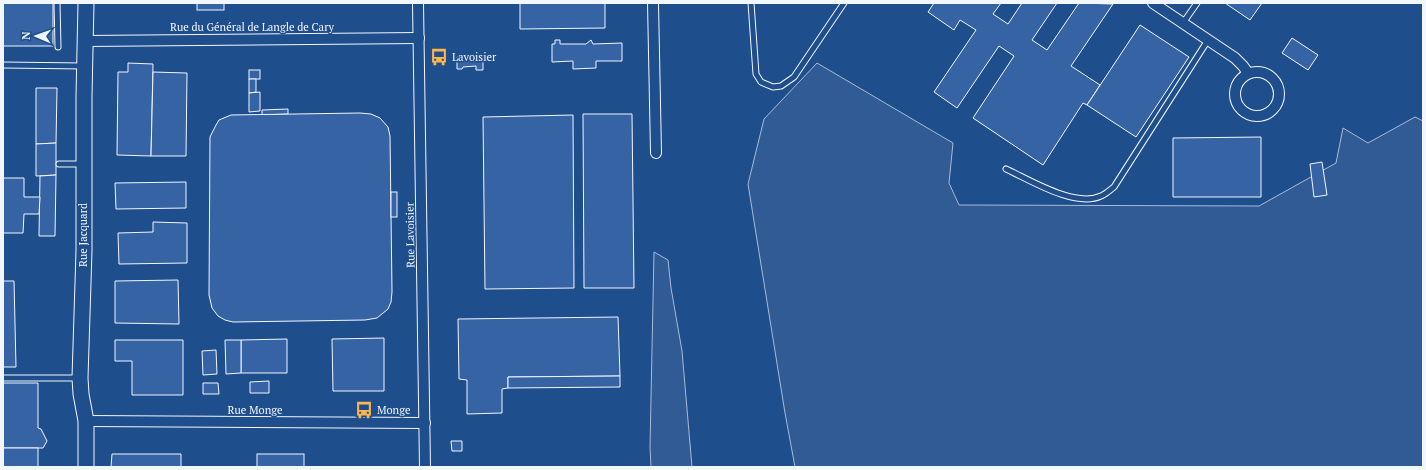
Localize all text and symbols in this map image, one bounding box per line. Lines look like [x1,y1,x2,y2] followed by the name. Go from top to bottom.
[16,16,56,56] north arrow
[170,20,335,34] street label: Rue du Général de Langle de Cary
[19,31,33,40] text: N
[429,47,449,67] bus stop icon: Lavoisier
[452,50,497,64] place label: Lavoisier
[402,201,418,268] street label: Rue Lavoisier
[76,203,90,267] street label: Rue Jacquard
[354,400,374,420] bus stop icon: Monge
[228,403,283,417] street label: Rue Monge
[377,403,411,417] place label: Monge

